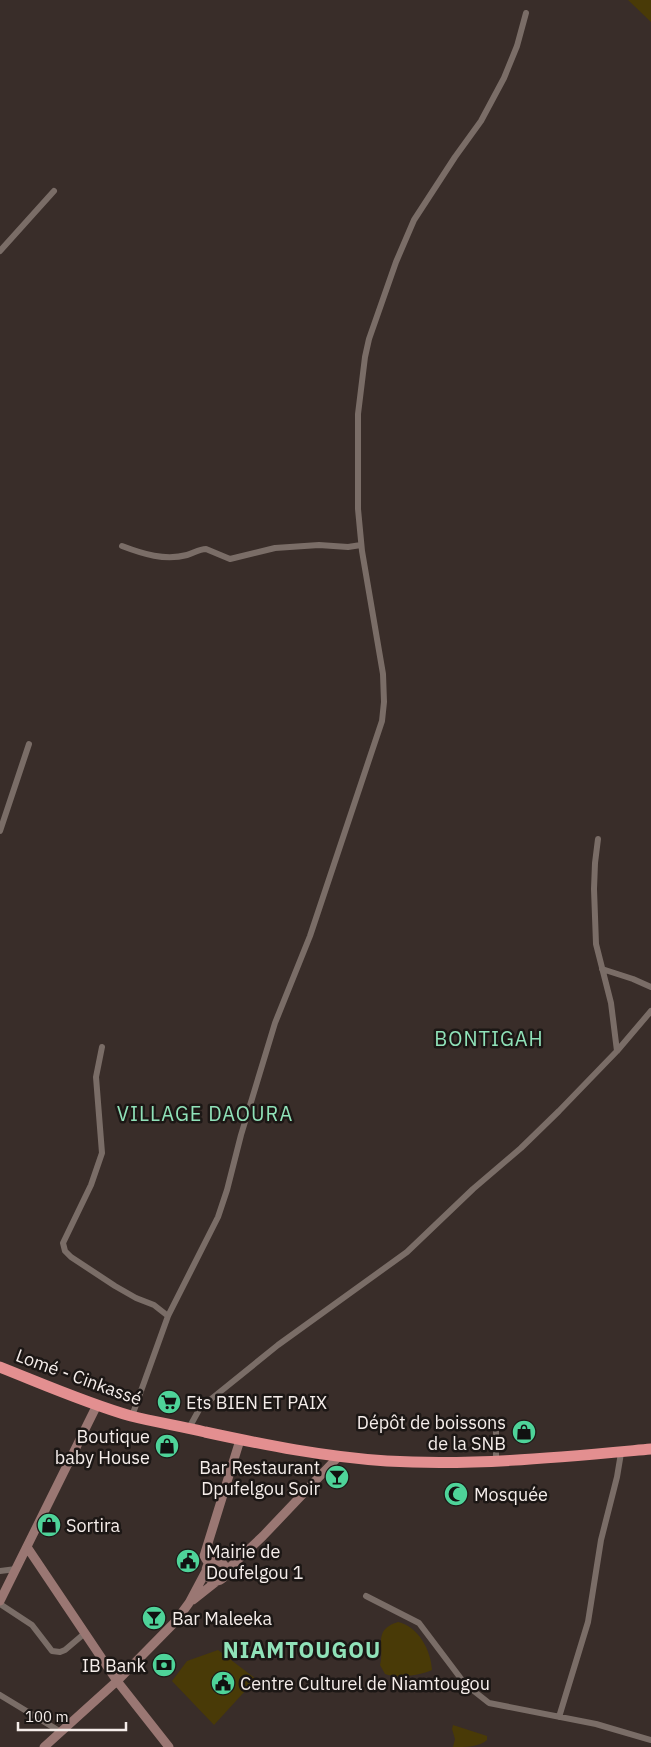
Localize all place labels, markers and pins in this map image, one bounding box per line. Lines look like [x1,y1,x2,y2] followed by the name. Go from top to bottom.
[156,1389,182,1415] supermarket icon: Ets BIEN ET PAIX
[186,1391,327,1414] place label: Ets BIEN ET PAIX
[357,1411,506,1455] place label: Dépôt de boissons de la SNB
[511,1419,537,1445] shop icon: Dépôt de boissons de la SNB
[55,1425,150,1469] place label: Boutique baby House
[154,1433,180,1459] shop icon: Boutique baby House
[199,1456,320,1500] place label: Bar Restaurant Dpufelgou Soir
[324,1464,350,1490] bar icon: Bar Restaurant Dpufelgou Soir
[443,1481,469,1507] mosque icon: Mosquée
[474,1483,548,1506] place label: Mosquée
[36,1512,62,1538] shop icon: Sortira
[66,1514,121,1537] place label: Sortira
[206,1540,304,1584] place label: Mairie de Doufelgou 1
[175,1548,201,1574] public building icon: Mairie de Doufelgou 1
[141,1605,167,1631] bar icon: Bar Maleeka
[172,1607,273,1630] place label: Bar Maleeka
[151,1652,177,1678] bank icon: IB Bank
[82,1654,147,1677] place label: IB Bank
[210,1670,236,1696] public building icon: Centre Culturel de Niamtougou
[240,1672,490,1695] place label: Centre Culturel de Niamtougou

